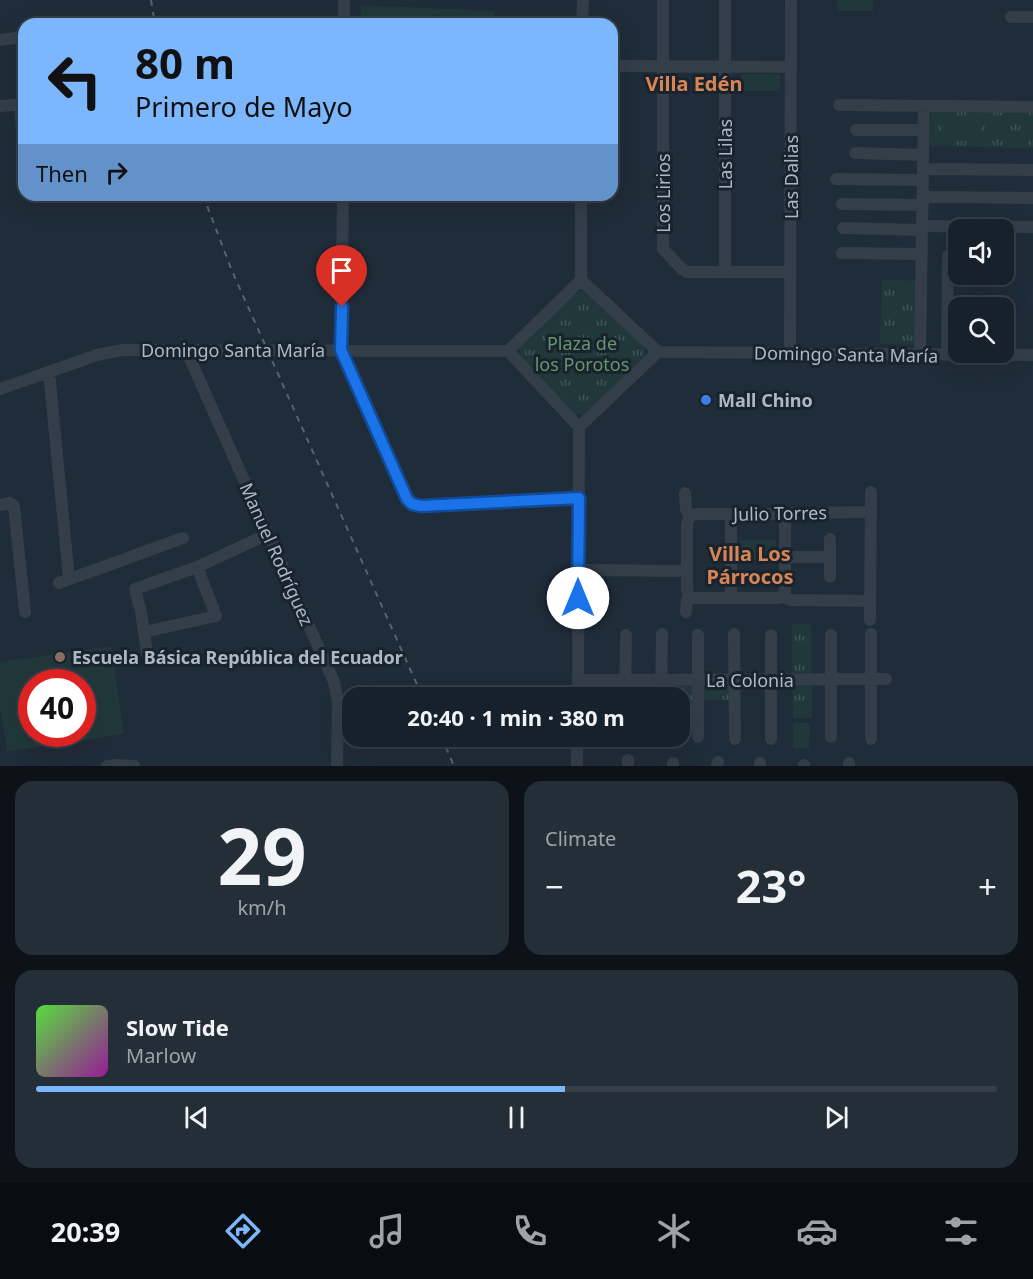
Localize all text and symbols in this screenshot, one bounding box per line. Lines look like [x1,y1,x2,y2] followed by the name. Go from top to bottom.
[135,34,235,91] text: 80 m
[36,42,114,120] icon: left
[646,70,742,97] district label: Villa Edén
[135,88,353,125] text: Primero de Mayo
[713,119,737,189] street label: Las Lilas
[779,135,803,219] street label: Las Dalias
[651,153,675,233] street label: Los Lirios
[100,156,133,189] icon: right
[36,158,88,188] text: Then
[948,219,1014,363] map controls
[948,219,1014,285] button: sound
[316,245,367,307] pin
[325,254,358,287] icon: arrive
[948,297,1014,363] button: search
[535,331,629,376] park label: Plaza de los Porotos
[141,338,325,362] street label: Domingo Santa María
[754,340,938,368] street label: Domingo Santa María
[718,388,813,412] place label: Mall Chino
[699,393,713,407] marker: Mall Chino
[235,479,319,629] street label: Manuel Rodríguez
[731,500,827,526] street label: Julio Torres
[706,540,794,590] district label: Villa Los Párrocos
[546,566,610,630] position arrow
[72,645,403,669] place label: Escuela Básica República del Ecuador
[53,650,67,664] marker: Escuela Básica República del Ecuador
[706,668,794,692] street label: La Colonia
[18,669,96,747] speed limit sign: 40
[407,702,625,732] text: 20:40 · 1 min · 380 m
[217,802,307,908] text: 29
[545,825,616,852] text: Climate
[736,855,806,916] text: 23°
[545,864,564,909] text: −
[978,864,997,909] text: +
[237,894,287,921] text: km/h
[126,1012,229,1042] text: Slow Tide
[126,1042,196,1069] text: Marlow
[180,1101,213,1134] icon: previous
[500,1101,533,1134] icon: pause
[820,1101,853,1134] icon: next
[222,1210,264,1252] icon: directions
[366,1210,408,1252] icon: music
[509,1210,551,1252] icon: phone
[653,1210,695,1252] icon: climate
[796,1210,838,1252] icon: car
[940,1210,982,1252] icon: filters
[51,1213,120,1250] text: 20:39

